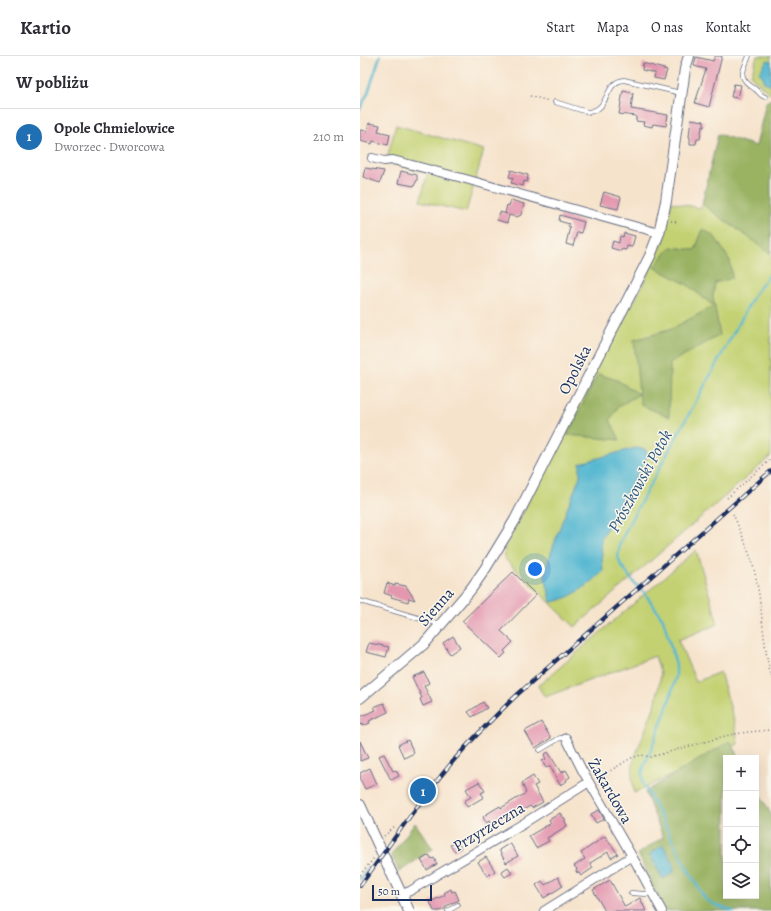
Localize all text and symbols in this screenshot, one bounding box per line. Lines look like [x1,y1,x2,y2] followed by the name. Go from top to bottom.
[20,15,71,41] text: Kartio
[546,18,575,37] text: Start
[597,18,629,37] text: Mapa
[651,18,683,37] text: O nas
[705,18,751,37] text: Kontakt
[16,71,88,94] text: W pobliżu
[54,118,175,138] text: Opole Chmielowice
[27,128,31,145] text: 1
[313,128,344,145] text: 210 m
[54,138,165,155] text: Dworzec · Dworcowa
[553,341,597,399] street label: Opolska
[602,425,678,536] water label: Prószkowski Potok
[525,559,545,579] your location
[413,582,459,631] street label: Sienna
[582,754,638,828] street label: Żakardowa
[723,755,759,899] map controls
[723,755,759,791] button: +
[410,776,436,806] pin: 1
[723,791,759,827] button: −
[449,797,530,857] street label: Przyrzeczna
[723,827,759,863] button: locate
[723,863,759,899] button: layers
[372,883,432,902] scale bar
[378,884,400,899] text: 50 m

